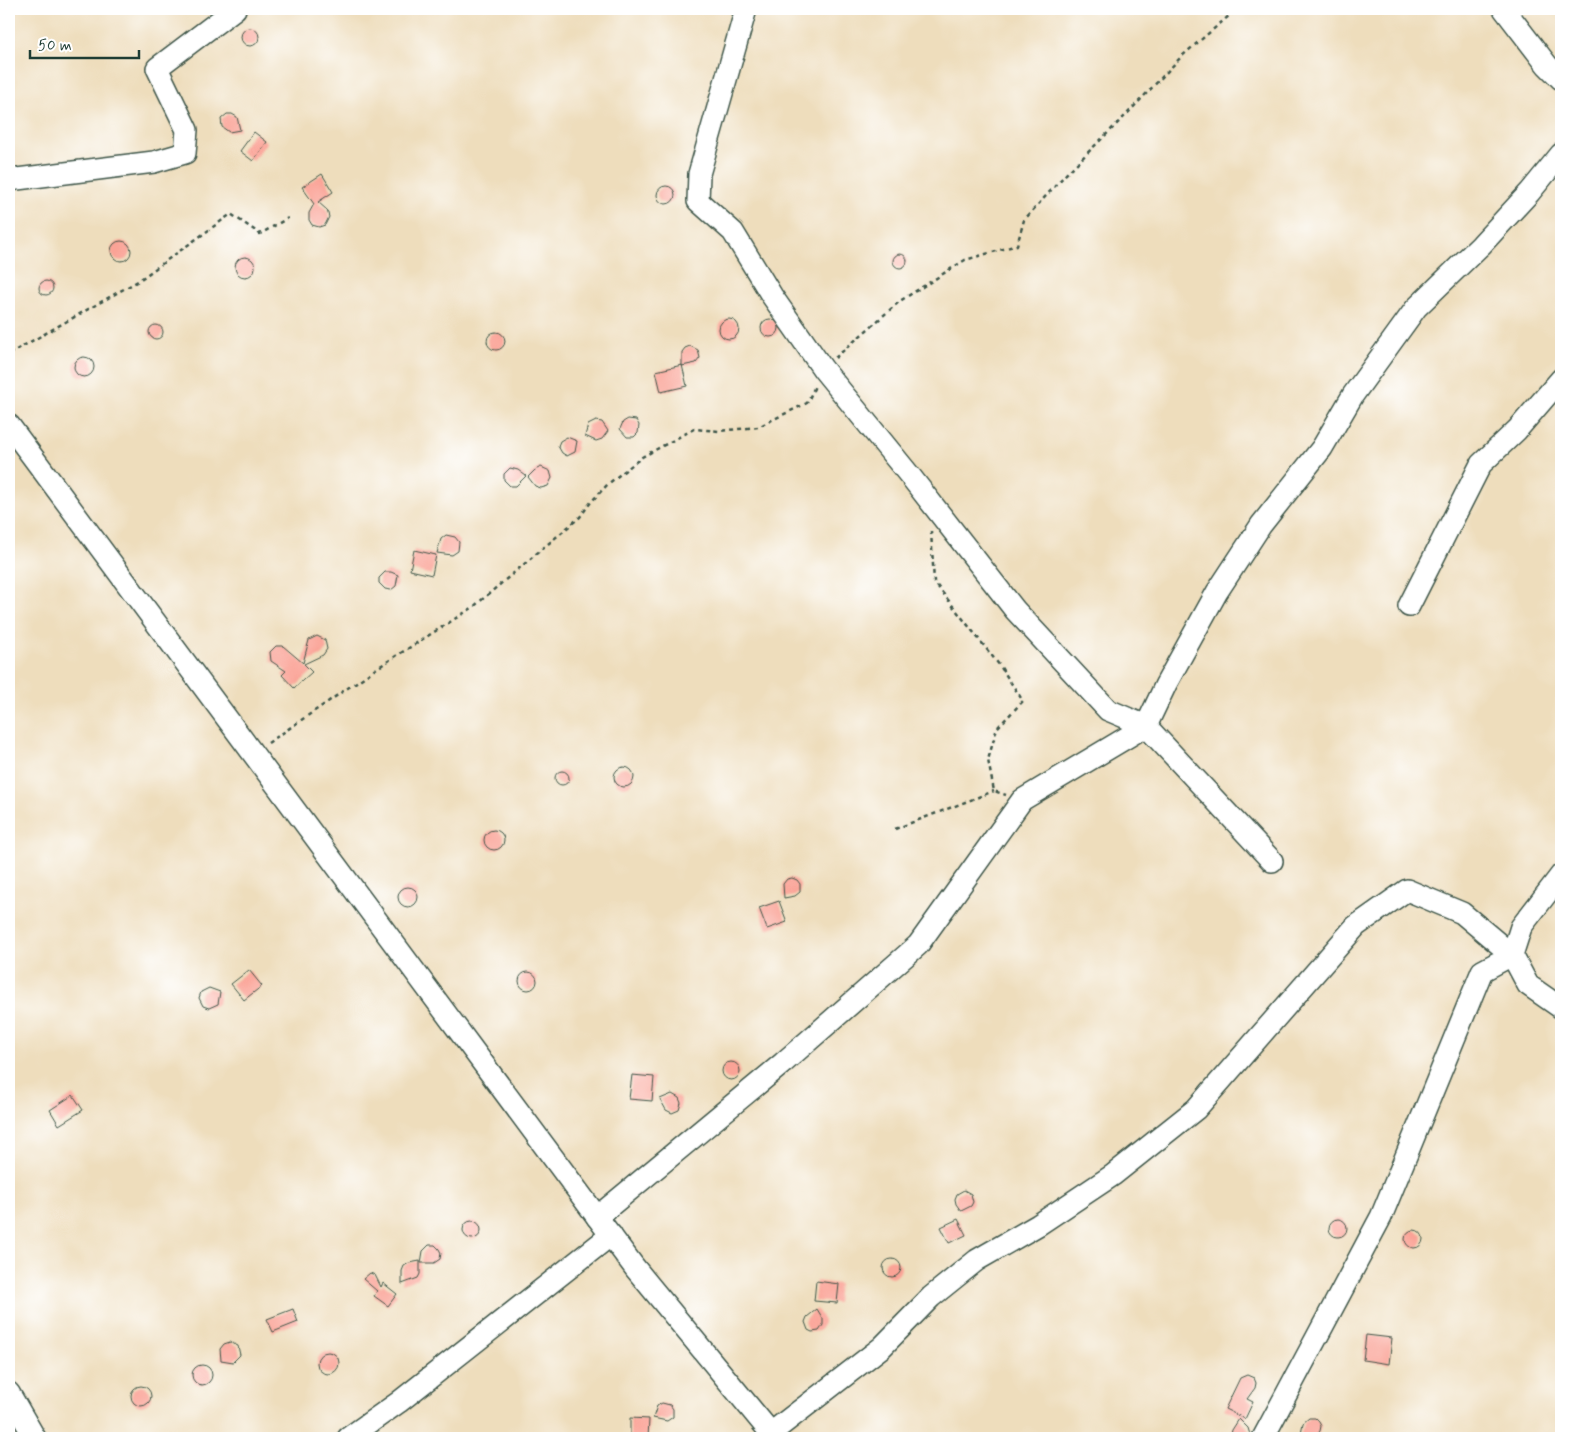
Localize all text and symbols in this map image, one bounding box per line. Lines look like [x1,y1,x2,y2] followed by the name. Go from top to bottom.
[30,28,139,60] scale bar
[38,36,72,56] text: 50 m

